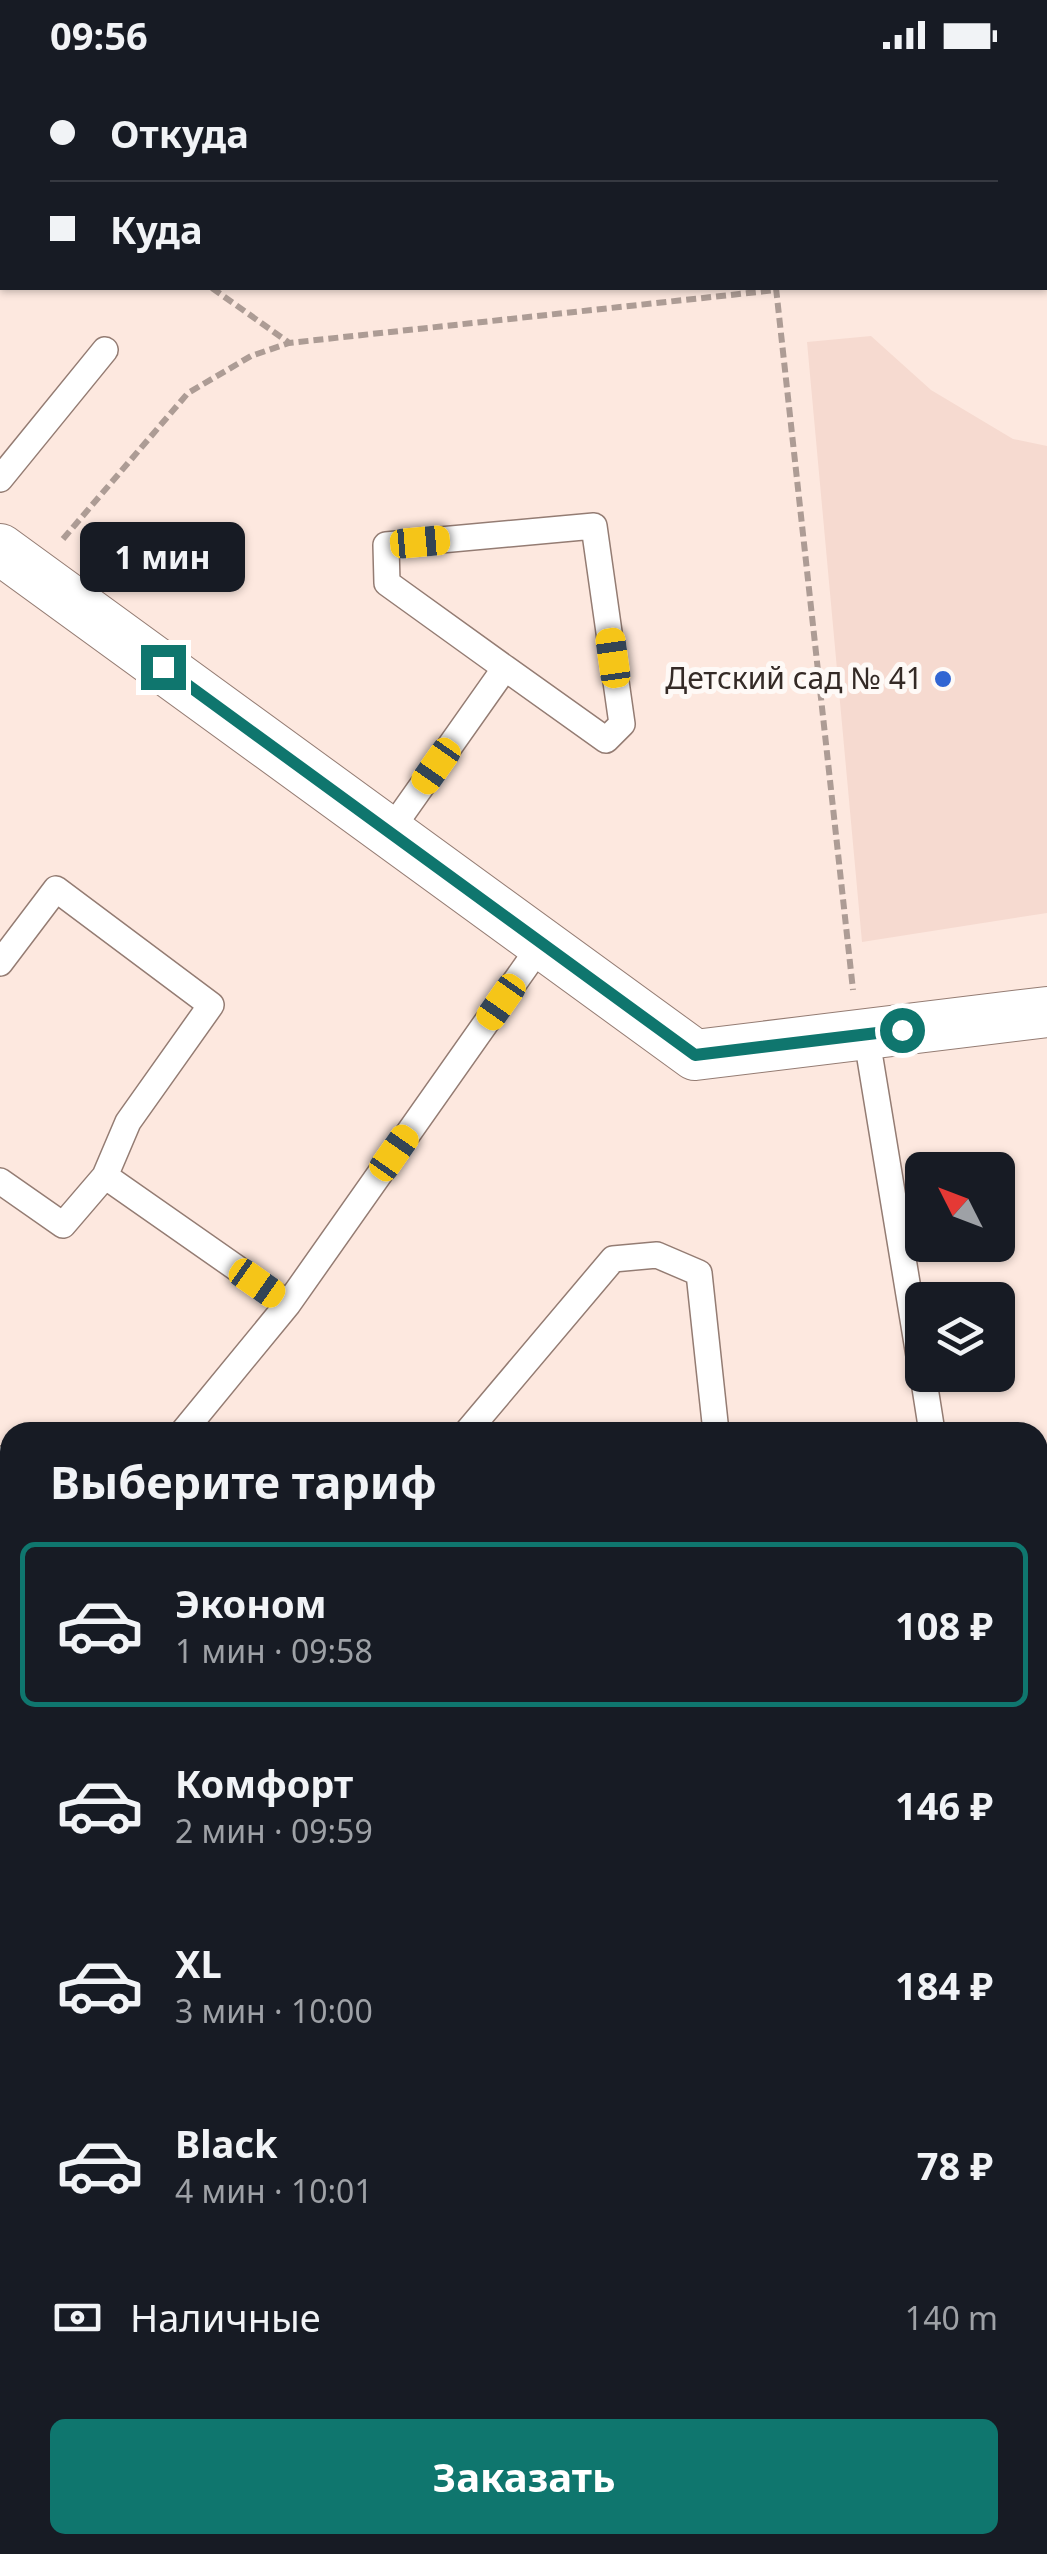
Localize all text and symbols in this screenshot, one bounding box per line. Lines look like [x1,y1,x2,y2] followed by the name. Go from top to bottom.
[50,9,148,61] text: 09:56
[110,107,249,159] text: Откуда
[110,203,203,255] text: Куда
[80,522,246,592] callout: 1 мин
[389,524,451,560] car
[115,535,210,578] text: 1 мин
[594,626,632,690] car
[141,645,186,690] route end
[665,657,923,698] place label: Детский сад № 41
[932,668,954,690] marker: Детский сад № 41
[407,733,465,799] car
[472,969,530,1035] car
[880,1008,925,1053] route start
[365,1120,423,1186] car
[905,1152,1015,1262] north arrow
[905,1152,1015,1392] map controls
[224,1254,290,1312] car
[905,1282,1015,1392] button: layers
[50,1451,437,1512] text: Выберите тариф
[175,1577,327,1629] text: Эконом
[55,1580,145,1670] icon: car
[895,1599,993,1651] text: 108 ₽
[175,1629,373,1672] text: 1 мин · 09:58
[175,1757,353,1809] text: Комфорт
[55,1760,145,1850] icon: car
[895,1779,993,1831] text: 146 ₽
[175,1809,373,1852] text: 2 мин · 09:59
[175,1937,222,1989] text: XL
[55,1940,145,2030] icon: car
[895,1959,993,2011] text: 184 ₽
[175,1989,373,2032] text: 3 мин · 10:00
[175,2117,278,2169] text: Black
[55,2120,145,2210] icon: car
[917,2139,993,2191] text: 78 ₽
[175,2169,373,2212] text: 4 мин · 10:01
[50,2290,105,2345] icon: cash
[130,2291,321,2343] text: Наличные
[905,2296,998,2339] text: 140 m
[50,2419,998,2534] button: Заказать

